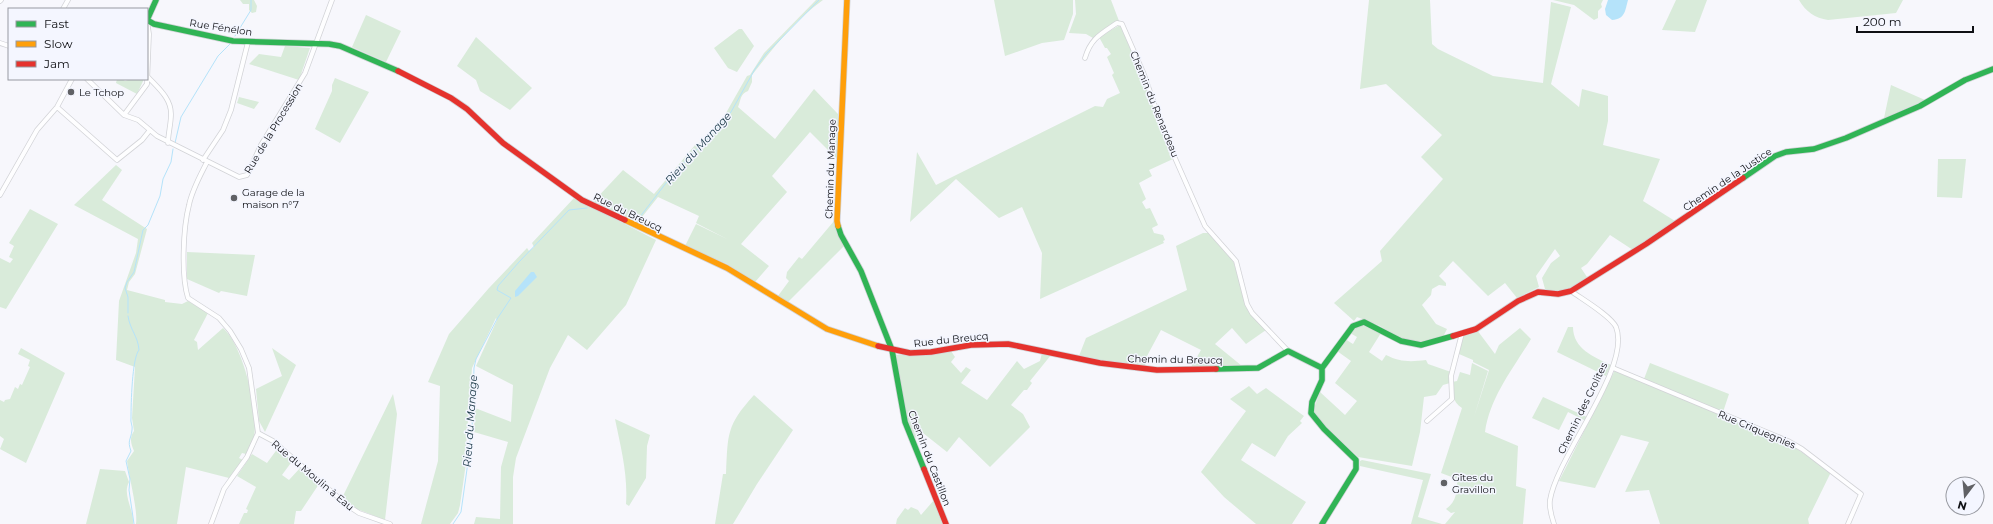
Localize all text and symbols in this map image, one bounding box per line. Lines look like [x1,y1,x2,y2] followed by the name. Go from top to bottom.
[8,8,148,80] legend
[1857,8,1973,34] scale bar
[1863,14,1902,29] text: 200 m
[44,16,69,31] text: Fast
[189,16,253,39] street label: Rue Fénélon
[44,36,73,51] text: Slow
[1127,49,1182,159] street label: Chemin du Renardeau
[43,56,70,71] text: Jam
[241,81,306,176] street label: Rue de la Procession
[79,86,124,99] place label: Le Tchop
[66,87,76,97] marker: Le Tchop
[662,109,734,187] water label: Rieu du Manage
[822,119,839,219] street label: Chemin du Manage
[1680,145,1774,214] street label: Chemin de la Justice
[242,186,305,211] place label: Garage de la maison n°7
[591,190,664,235] street label: Rue du Breucq
[229,193,239,203] marker: Garage de la maison n°7
[913,329,989,350] street label: Rue du Breucq
[1127,352,1223,367] street label: Chemin du Breucq
[1555,360,1610,456] street label: Chemin des Crolites
[460,374,480,468] water label: Rieu du Manage
[1716,407,1798,452] street label: Rue Criquegnies
[905,408,954,508] street label: Chemin du Castillon
[269,437,357,514] street label: Rue du Moulin à Eau
[1452,471,1496,496] place label: Gîtes du Gravillon
[1945,476,1985,516] north arrow
[1439,478,1449,488] marker: Gîtes du Gravillon
[1956,498,1968,514] text: N

